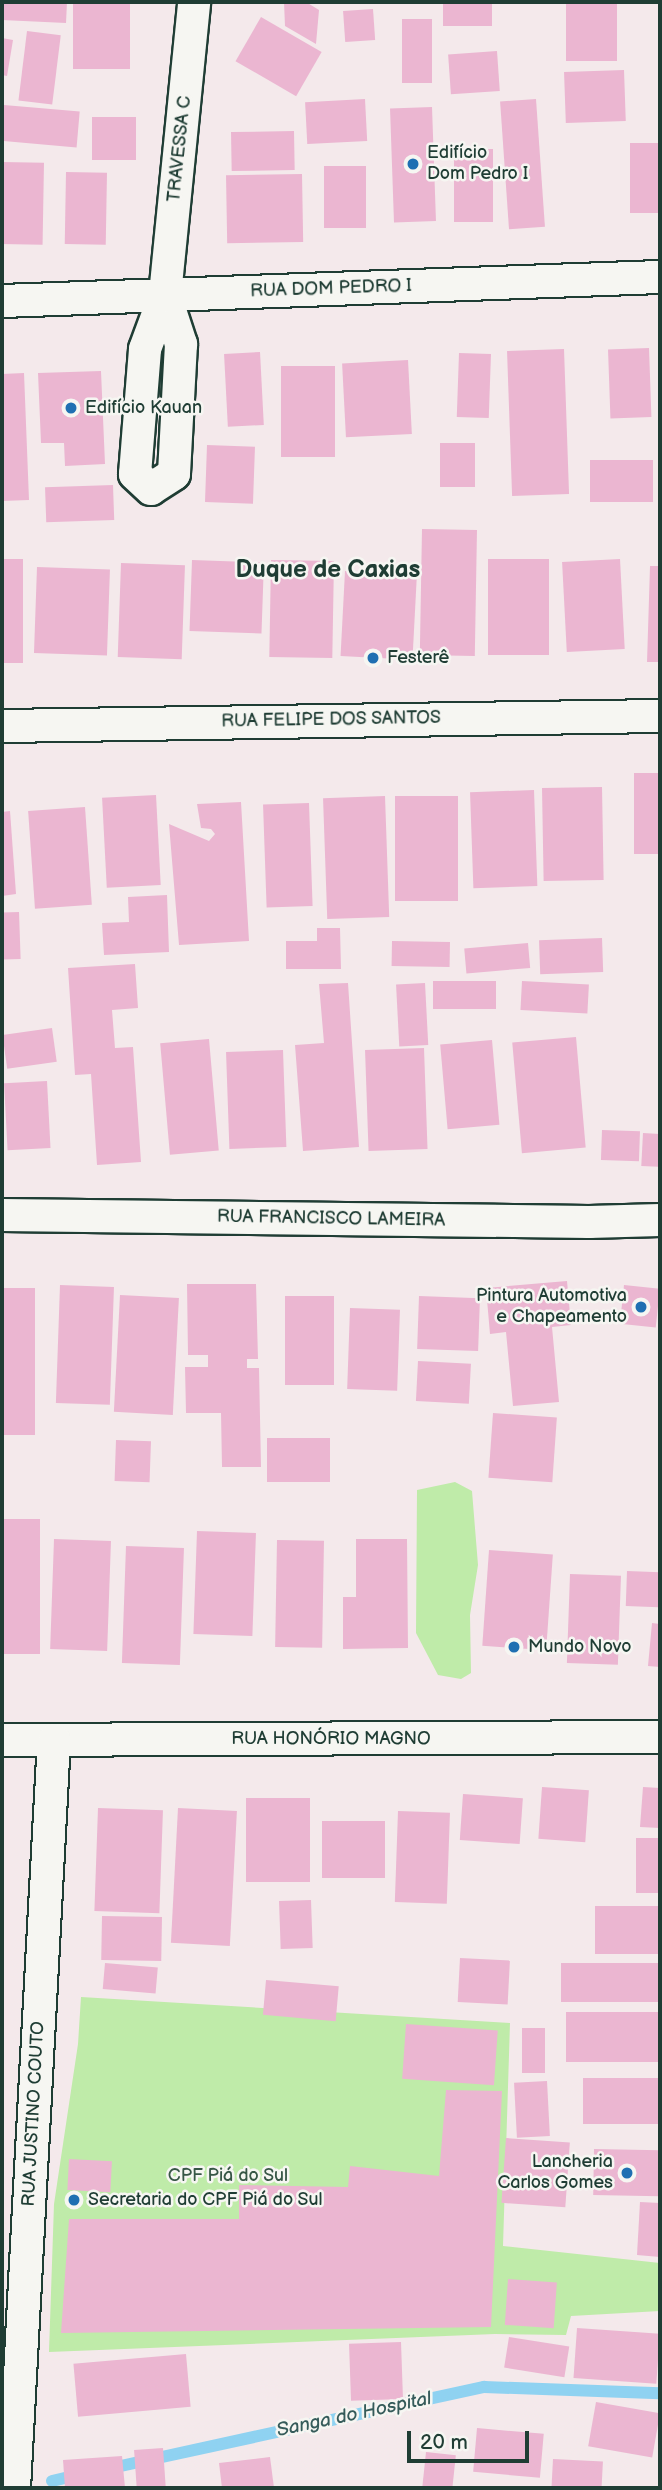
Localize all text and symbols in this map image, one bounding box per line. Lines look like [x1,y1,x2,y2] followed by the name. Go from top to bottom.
[164,95,196,203] street label: TRAVESSA C
[427,143,528,186] place label: Edifício Dom Pedro I
[405,156,421,172] marker: Edifício Dom Pedro I
[250,275,412,303] street label: RUA DOM PEDRO I
[85,397,202,419] place label: Edifício Kauan
[63,400,79,416] marker: Edifício Kauan
[236,556,420,584] district label: Duque de Caxias
[387,647,449,669] place label: Festerê
[365,650,381,666] marker: Festerê
[221,707,441,733] street label: RUA FELIPE DOS SANTOS
[217,1206,445,1232] street label: RUA FRANCISCO LAMEIRA
[476,1286,627,1328] place label: Pintura Automotiva e Chapeamento
[633,1299,649,1315] marker: Pintura Automotiva e Chapeamento
[528,1636,631,1658] place label: Mundo Novo
[506,1639,522,1655] marker: Mundo Novo
[231,1728,431,1750] street label: RUA HONÓRIO MAGNO
[18,2020,50,2208] street label: RUA JUSTINO COUTO
[497,2152,613,2194] place label: Lancheria Carlos Gomes
[168,2165,288,2187] park label: CPF Piá do Sul
[619,2165,635,2181] marker: Lancheria Carlos Gomes
[88,2189,323,2211] place label: Secretaria do CPF Piá do Sul
[66,2192,82,2208] marker: Secretaria do CPF Piá do Sul
[274,2387,434,2443] water label: Sanga do Hospital
[410,2416,532,2460] scale bar
[420,2430,468,2455] text: 20 m

